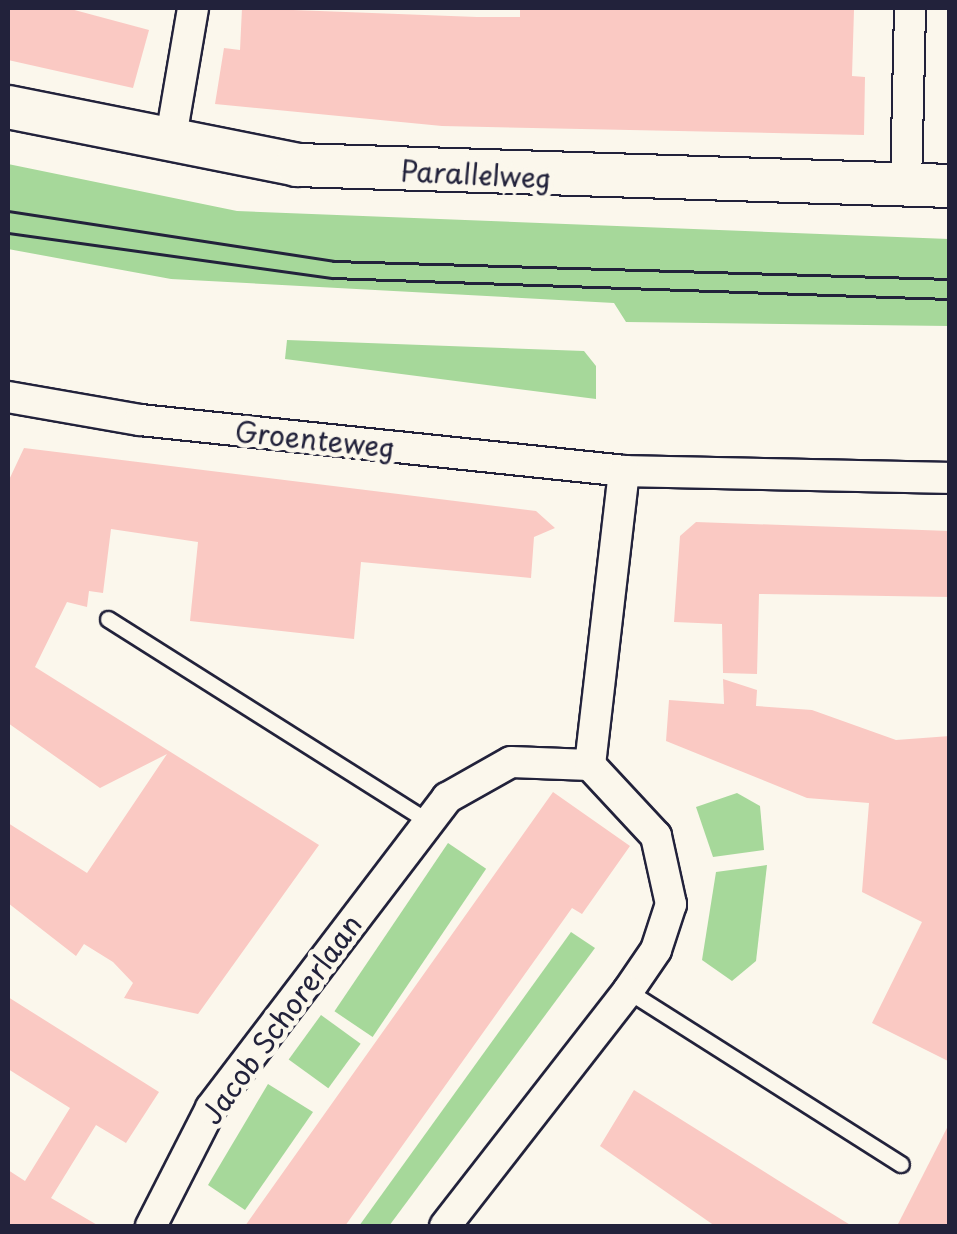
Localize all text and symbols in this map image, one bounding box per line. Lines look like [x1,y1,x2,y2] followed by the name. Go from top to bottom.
[400,153,552,195] street label: Parallelweg
[233,414,397,464] street label: Groenteweg
[194,908,368,1130] street label: Jacob Schorerlaan

